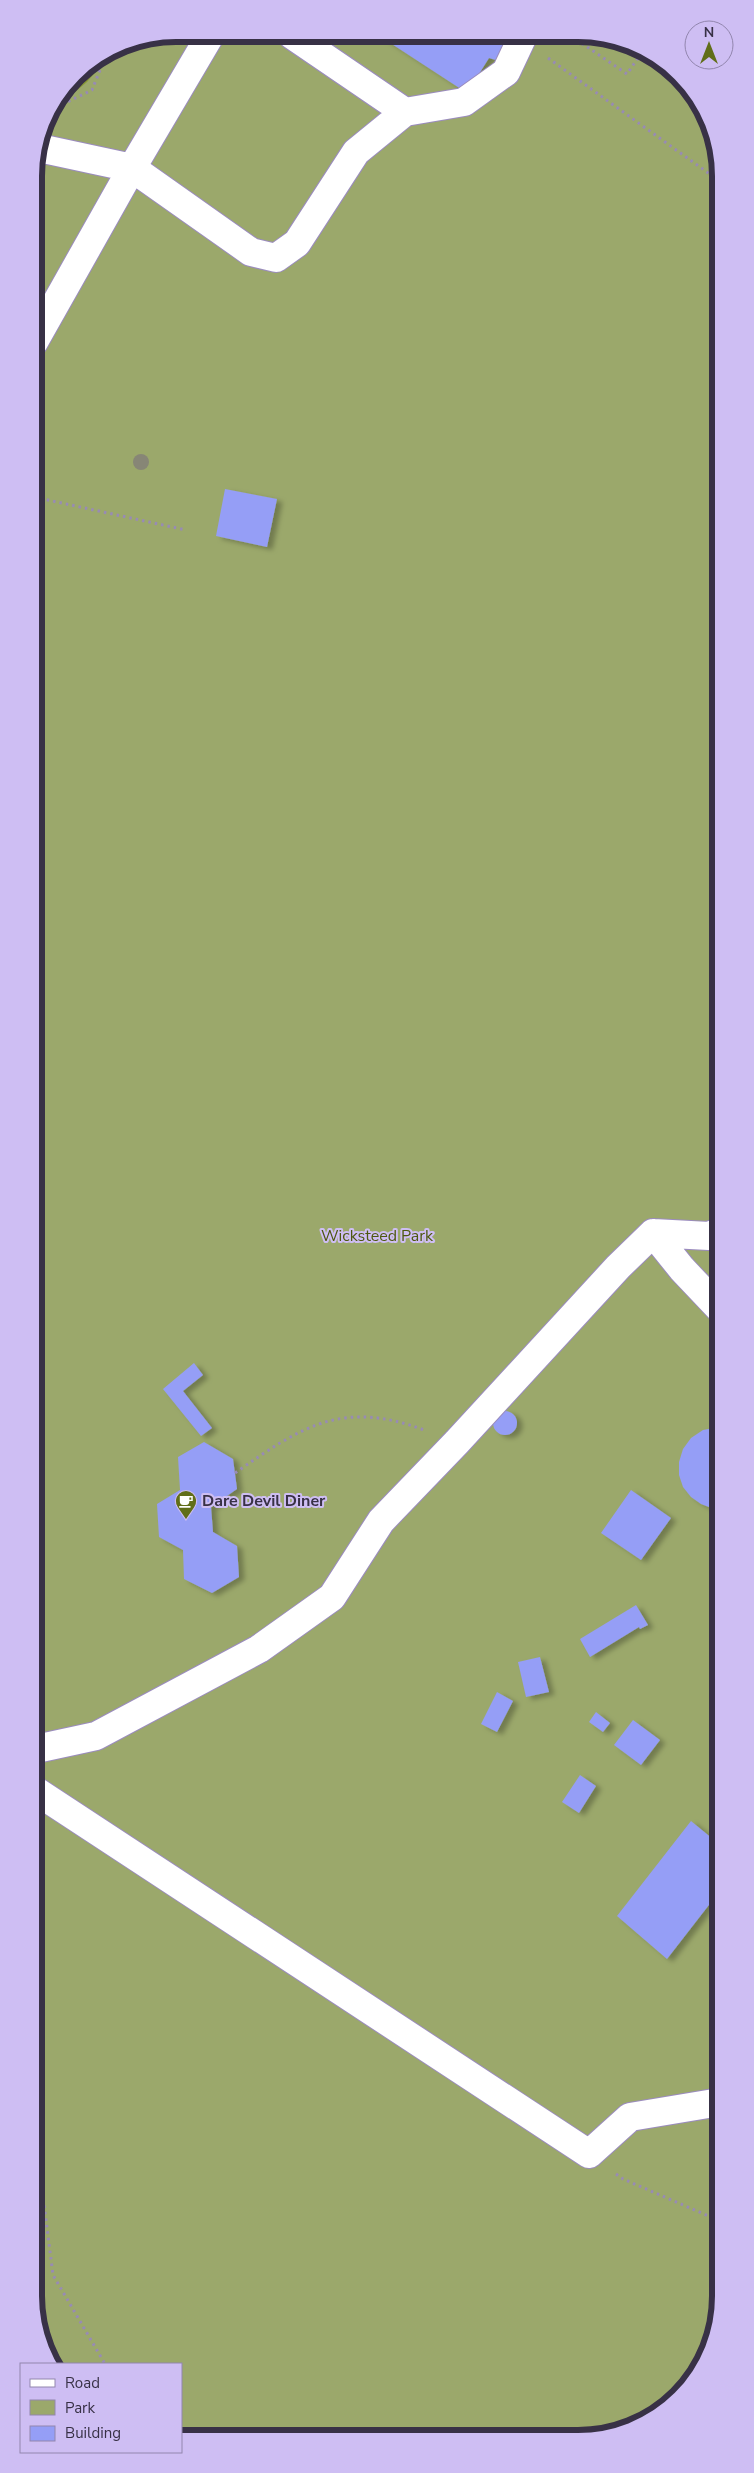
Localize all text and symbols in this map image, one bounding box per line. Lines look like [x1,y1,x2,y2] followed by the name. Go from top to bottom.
[684,20,734,70] north arrow
[704,23,714,42] text: N
[321,1225,434,1247] park label: Wicksteed Park
[174,1489,198,1520] cafe icon: Dare Devil Diner
[202,1490,326,1512] place label: Dare Devil Diner
[20,2363,182,2453] legend
[65,2373,100,2393] text: Road
[65,2398,95,2418] text: Park
[65,2423,121,2443] text: Building

